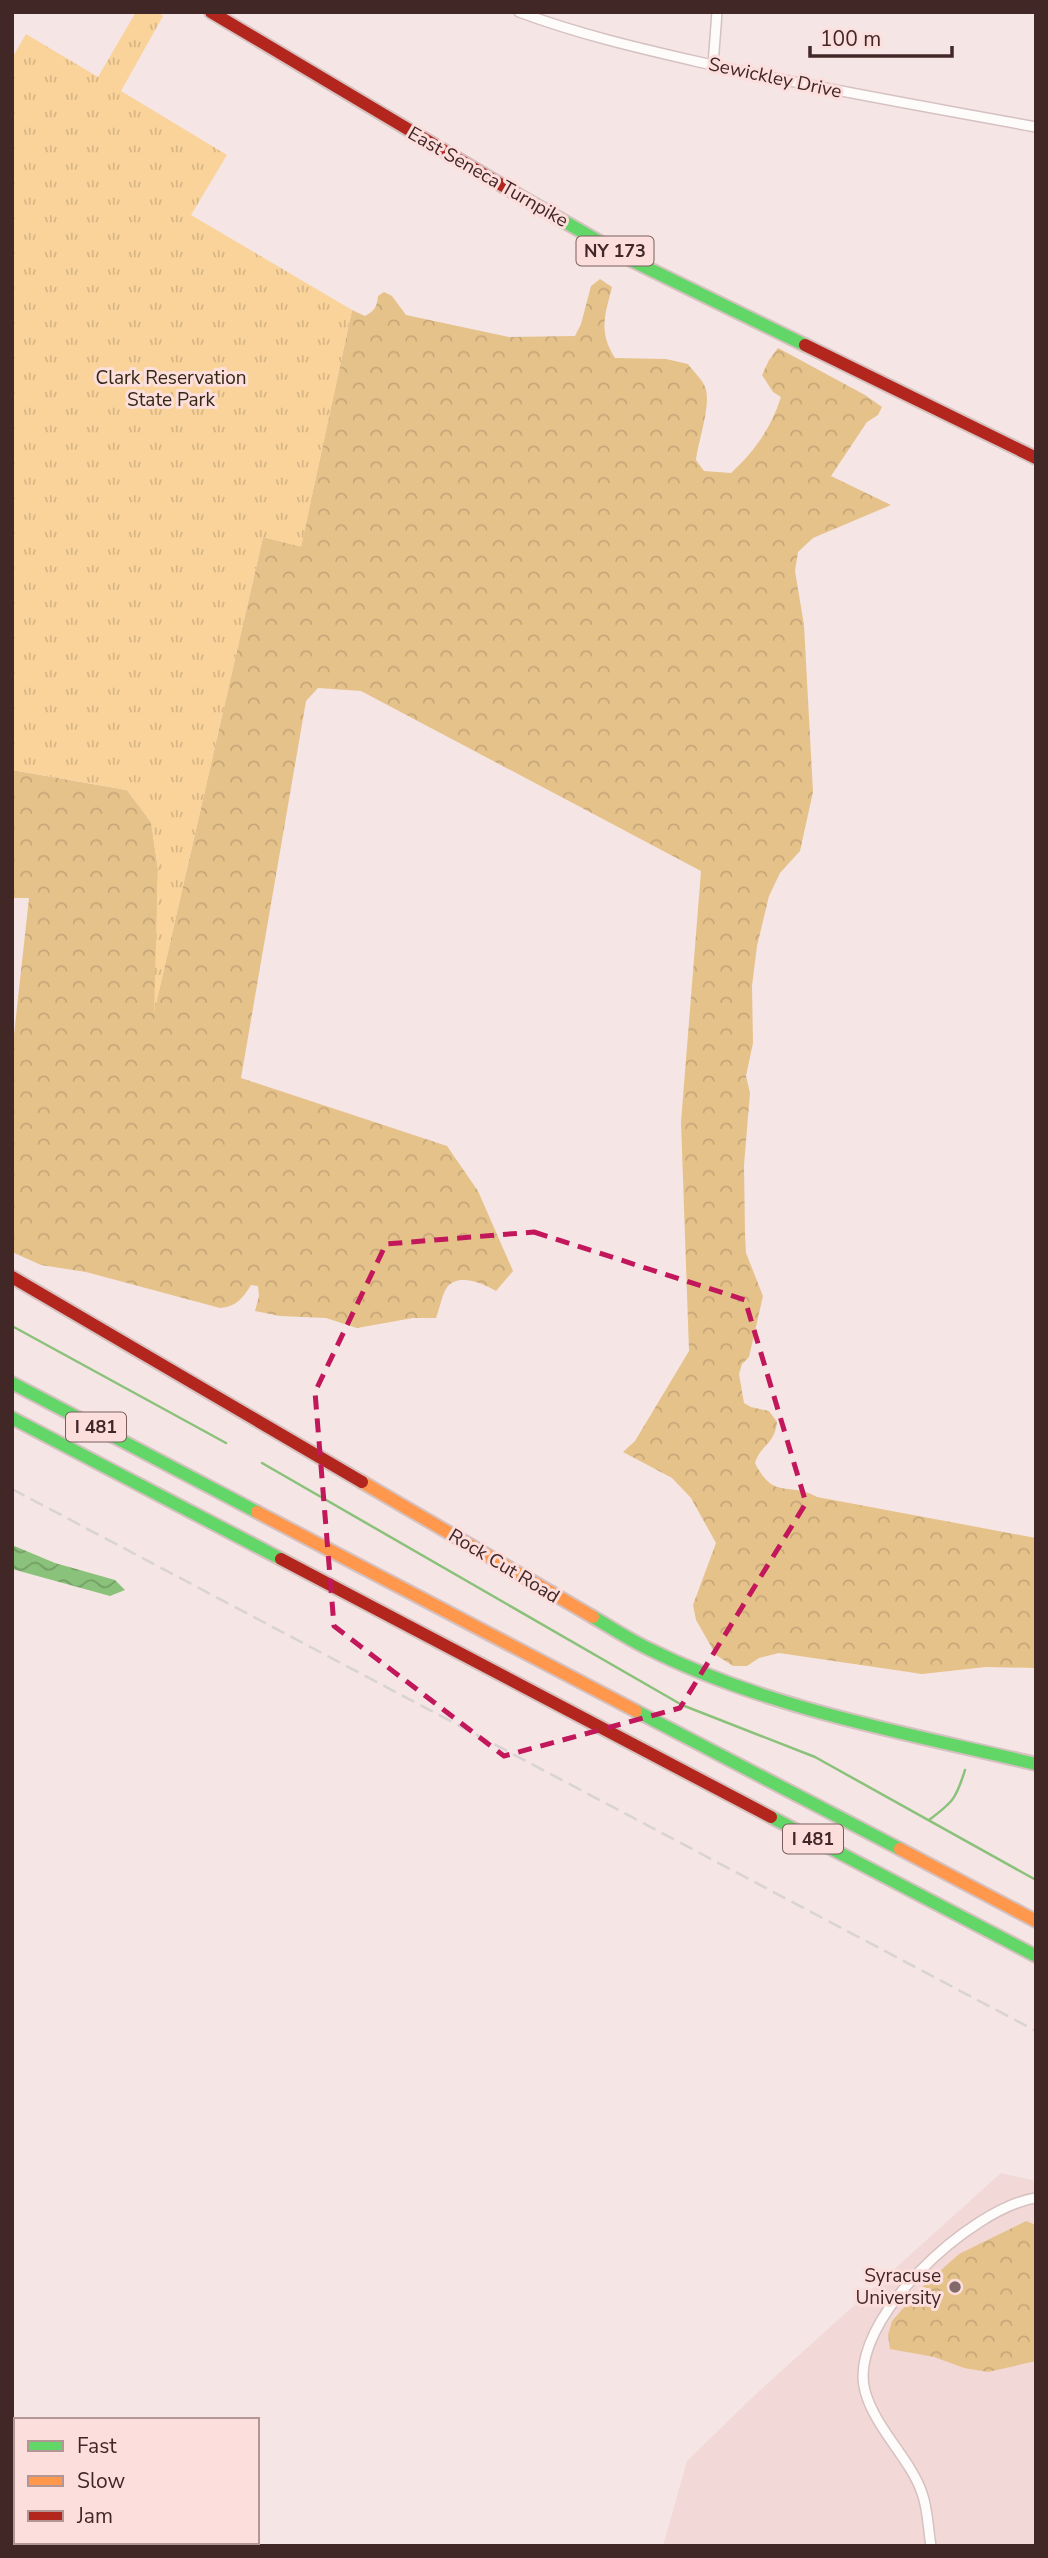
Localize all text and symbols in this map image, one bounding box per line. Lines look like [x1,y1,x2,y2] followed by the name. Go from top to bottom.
[810,14,952,58] scale bar
[820,25,881,53] text: 100 m
[706,51,844,105] street label: Sewickley Drive
[403,120,573,234] street label: East Seneca Turnpike
[576,236,654,265] road number: NY 173
[96,365,246,413] park label: Clark Reservation State Park
[66,1412,126,1442] road number: I 481
[444,1523,564,1609] street label: Rock Cut Road
[783,1825,843,1854] road number: I 481
[855,2263,941,2311] place label: Syracuse University
[947,2279,963,2295] marker: Syracuse University
[14,2418,259,2544] legend
[77,2432,117,2460] text: Fast
[77,2467,126,2495] text: Slow
[76,2502,113,2530] text: Jam

